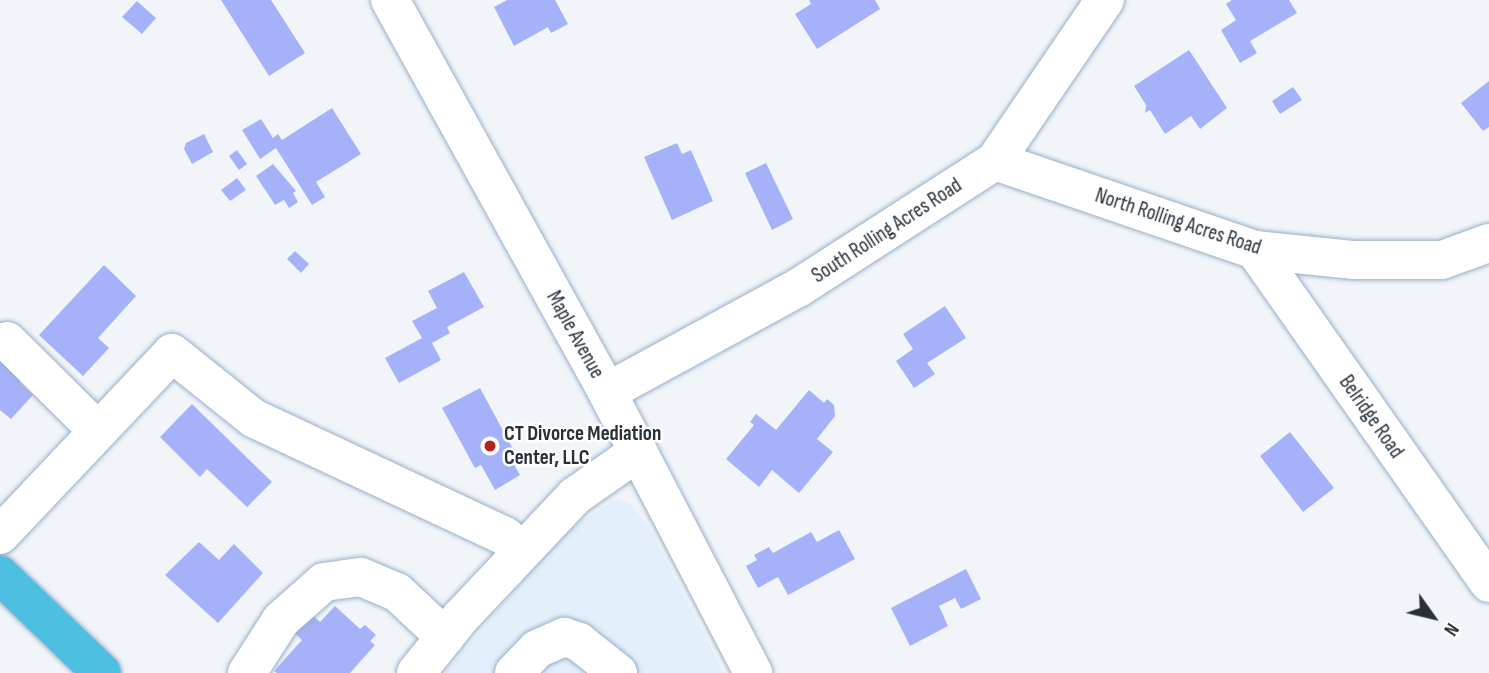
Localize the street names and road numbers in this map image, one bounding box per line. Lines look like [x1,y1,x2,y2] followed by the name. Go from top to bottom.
[807,173,967,289] street label: South Rolling Acres Road
[1092,183,1264,261] street label: North Rolling Acres Road
[541,287,609,383] street label: Maple Avenue
[1333,371,1409,463] street label: Belridge Road

